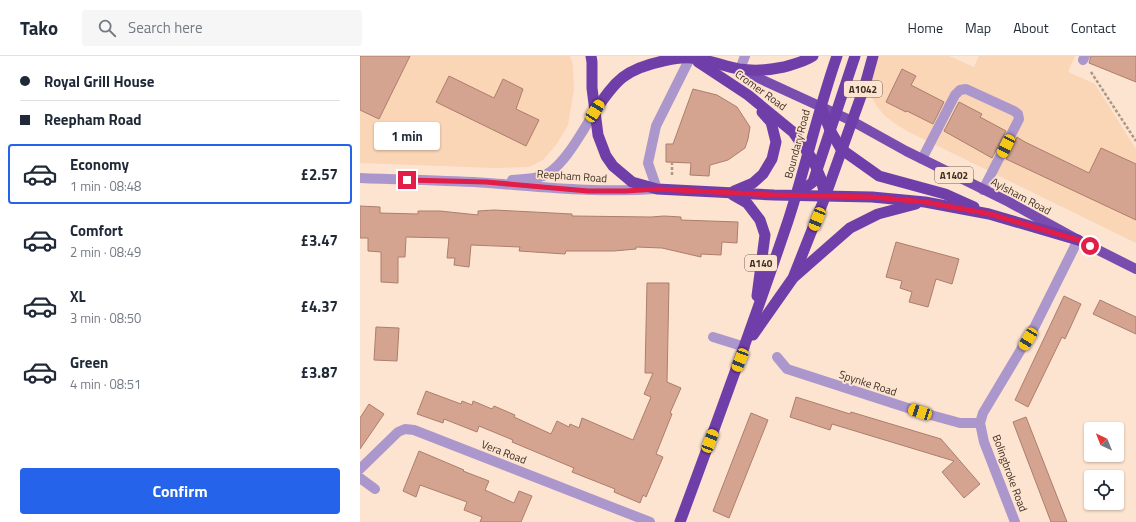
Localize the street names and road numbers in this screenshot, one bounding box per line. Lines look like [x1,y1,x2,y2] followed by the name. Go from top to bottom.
[732,66,790,114] street label: Cromer Road
[844,81,882,97] road number: A1042
[780,107,814,180] street label: Boundary Road
[536,166,608,186] street label: Reepham Road
[935,167,973,183] road number: A1402
[988,173,1054,219] street label: Aylsham Road
[745,255,777,271] road number: A140
[837,366,899,400] street label: Spynke Road
[989,432,1031,514] street label: Bolingbroke Road
[479,436,529,468] street label: Vera Road

